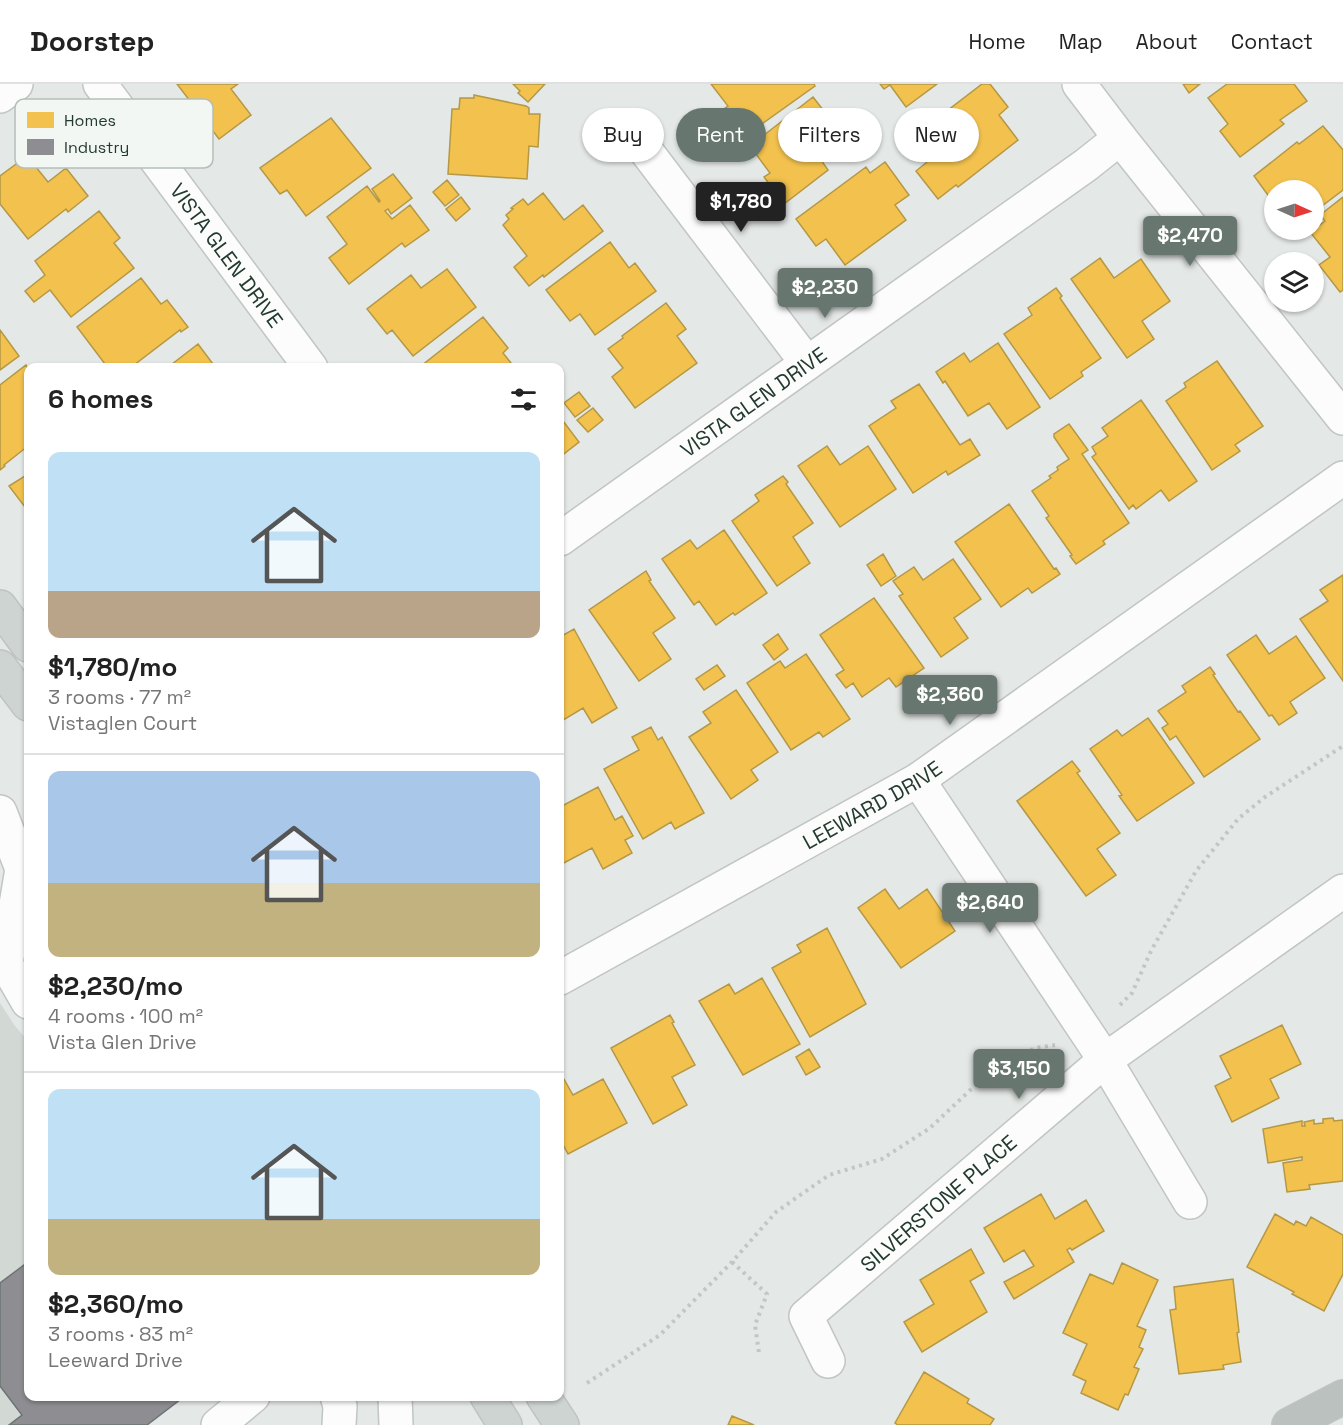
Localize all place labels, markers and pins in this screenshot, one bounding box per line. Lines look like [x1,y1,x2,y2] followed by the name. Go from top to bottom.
[692,182,790,233] pin: $1,780
[1141,216,1239,267] pin: $2,470
[776,268,874,319] pin: $2,230
[901,675,999,726] pin: $2,360
[941,883,1039,934] pin: $2,640
[970,1049,1068,1100] pin: $3,150

